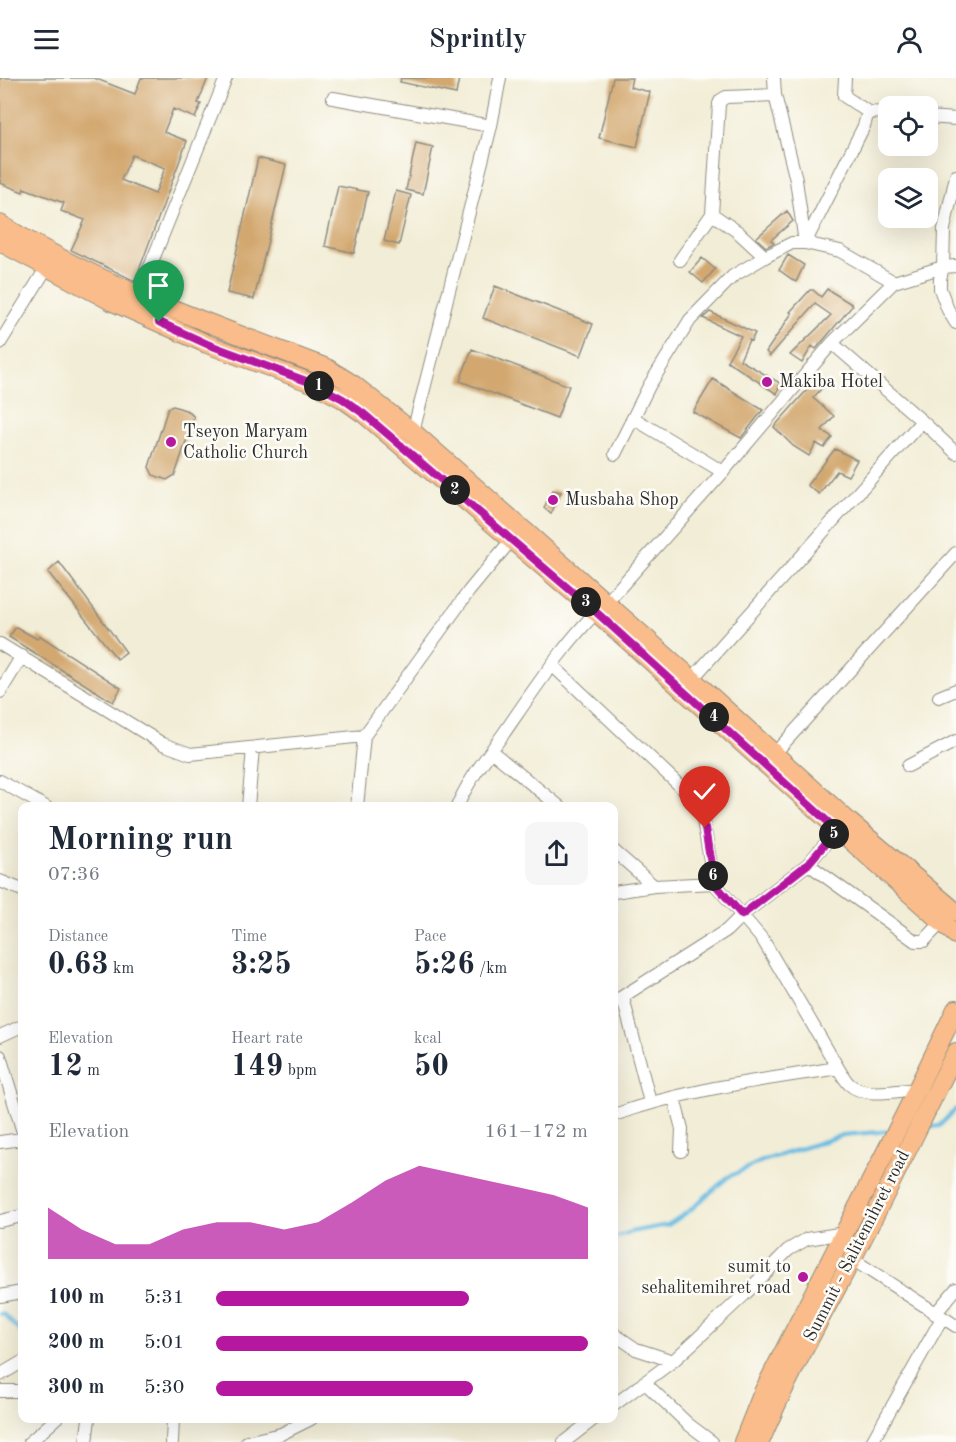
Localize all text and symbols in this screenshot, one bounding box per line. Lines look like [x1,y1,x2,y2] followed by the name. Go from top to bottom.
[30,23,63,56] icon: menu
[893,23,926,56] icon: person
[429,26,527,53] text: Sprintly
[878,96,938,228] map controls
[878,96,938,156] button: locate
[878,168,938,228] button: layers
[133,260,184,322] pin
[142,269,175,302] icon: arrive
[304,371,334,401] pin: 1
[779,373,883,391] place label: Makiba Hotel
[760,375,774,389] marker: Makiba Hotel
[314,378,324,394] text: 1
[183,423,308,462] place label: Tseyon Maryam Catholic Church
[164,435,178,449] marker: Tseyon Maryam Catholic Church
[440,475,470,505] pin: 2
[450,482,460,498] text: 2
[565,491,679,509] place label: Musbaha Shop
[546,493,560,507] marker: Musbaha Shop
[571,587,601,617] pin: 3
[581,594,591,610] text: 3
[699,702,729,732] pin: 4
[709,709,719,725] text: 4
[679,766,730,828] pin
[688,775,721,808] icon: check
[819,819,849,849] pin: 5
[525,822,588,885] button: share
[48,824,233,857] text: Morning run
[829,826,839,842] text: 5
[698,861,728,891] pin: 6
[48,865,100,885] text: 07:36
[708,868,718,884] text: 6
[48,929,108,945] text: Distance
[231,929,267,945] text: Time
[414,929,446,945] text: Pace
[48,950,109,980] text: 0.63
[231,950,292,980] text: 3:25
[414,950,475,980] text: 5:26
[109,961,134,977] text: km
[475,961,507,977] text: /km
[48,1031,113,1047] text: Elevation
[231,1031,303,1047] text: Heart rate
[414,1031,442,1047] text: kcal
[48,1052,83,1082] text: 12
[231,1052,283,1082] text: 149
[414,1052,449,1082] text: 50
[83,1063,100,1079] text: m
[283,1063,317,1079] text: bpm
[48,1122,129,1142] text: Elevation
[485,1122,588,1142] text: 161–172 m
[801,1147,913,1345] street label: Summit - Salitemihret road
[641,1258,791,1297] place label: sumit to sehalitemihret road
[796,1270,810,1284] marker: sumit to sehalitemihret road
[48,1288,104,1308] text: 100 m
[144,1288,184,1308] text: 5:31
[48,1333,104,1353] text: 200 m
[144,1333,184,1353] text: 5:01
[48,1378,104,1398] text: 300 m
[144,1378,184,1398] text: 5:30

